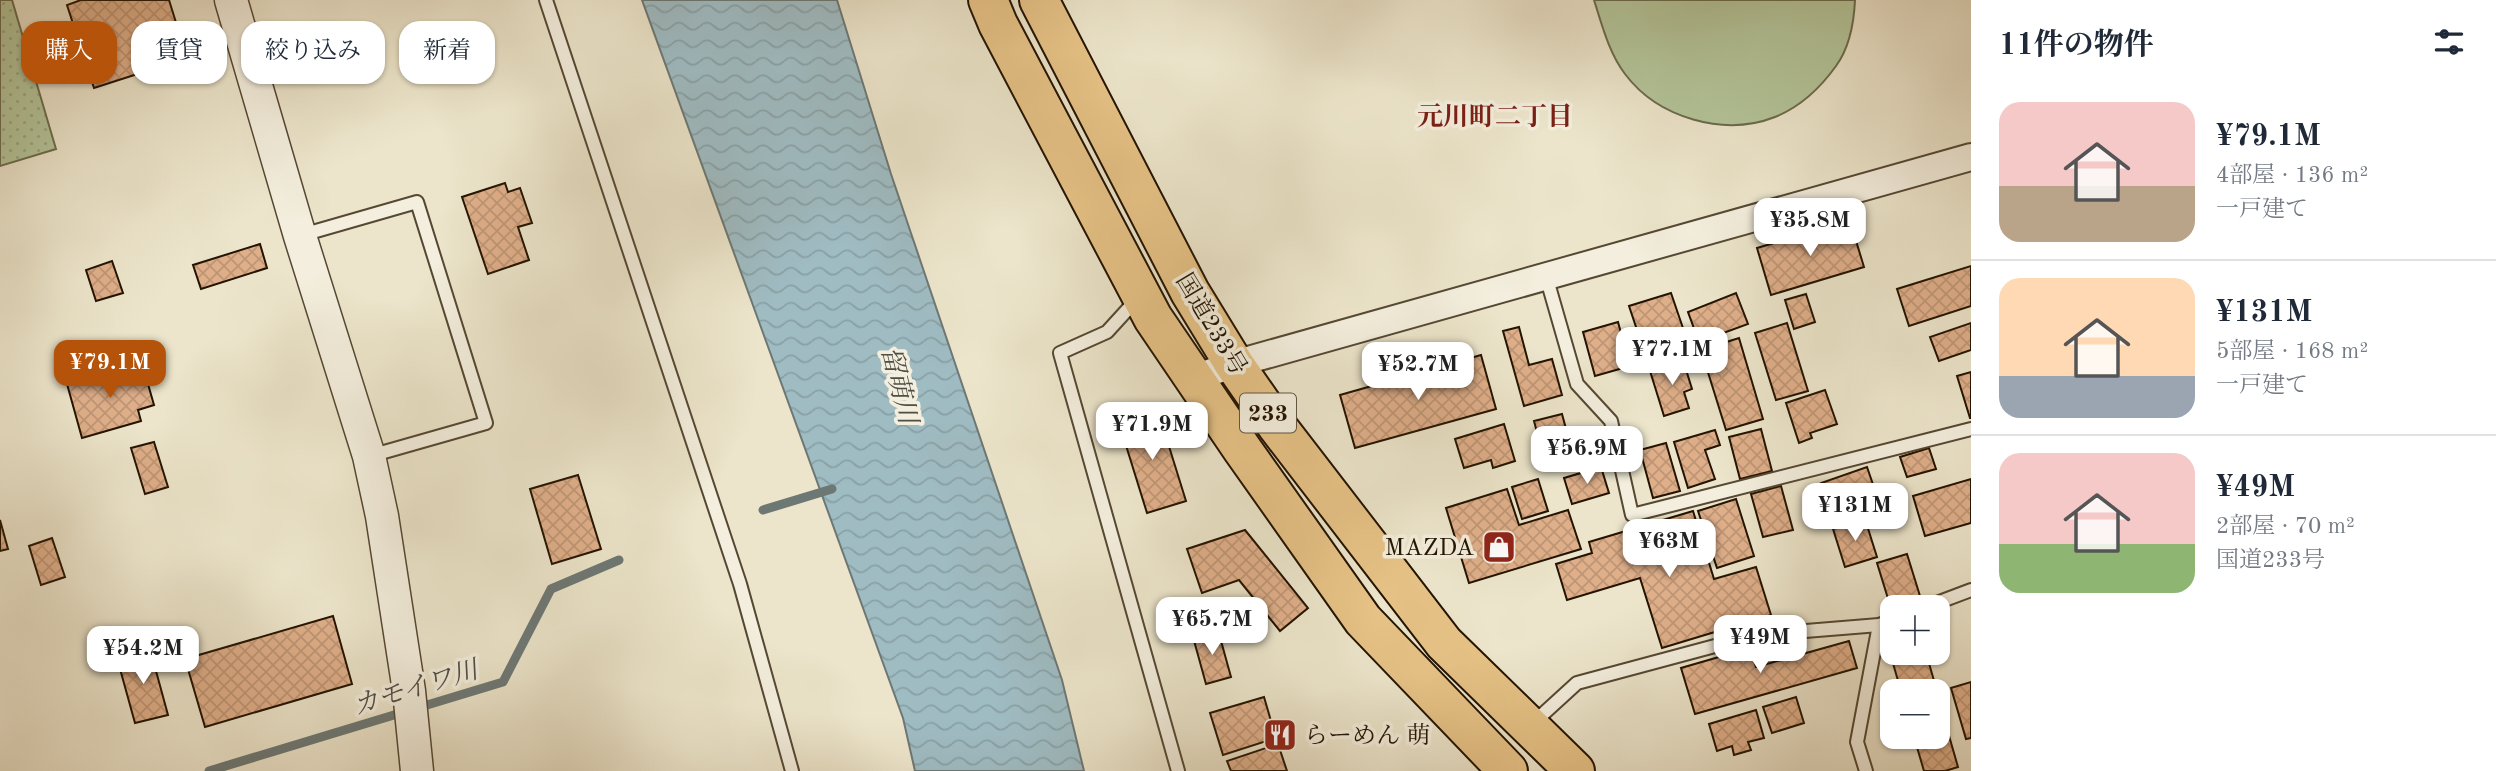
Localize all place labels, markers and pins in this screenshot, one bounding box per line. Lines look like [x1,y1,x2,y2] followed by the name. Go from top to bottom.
[1753,198,1867,258] pin: ¥35.8M
[1615,328,1729,387] pin: ¥77.1M
[53,340,167,400] pin: ¥79.1M
[1361,342,1475,402] pin: ¥52.7M
[1095,402,1209,462] pin: ¥71.9M
[1530,426,1644,486] pin: ¥56.9M
[1806,484,1904,543] pin: ¥131M
[1628,520,1710,579] pin: ¥63M
[1480,528,1518,566] shop icon: MAZDA
[1384,537,1474,561] place label: MAZDA
[1155,598,1269,657] pin: ¥65.7M
[1719,616,1801,675] pin: ¥49M
[86,626,200,686] pin: ¥54.2M
[1261,716,1299,754] restaurant icon: らーめん 萌
[1304,723,1431,749] place label: らーめん 萌

